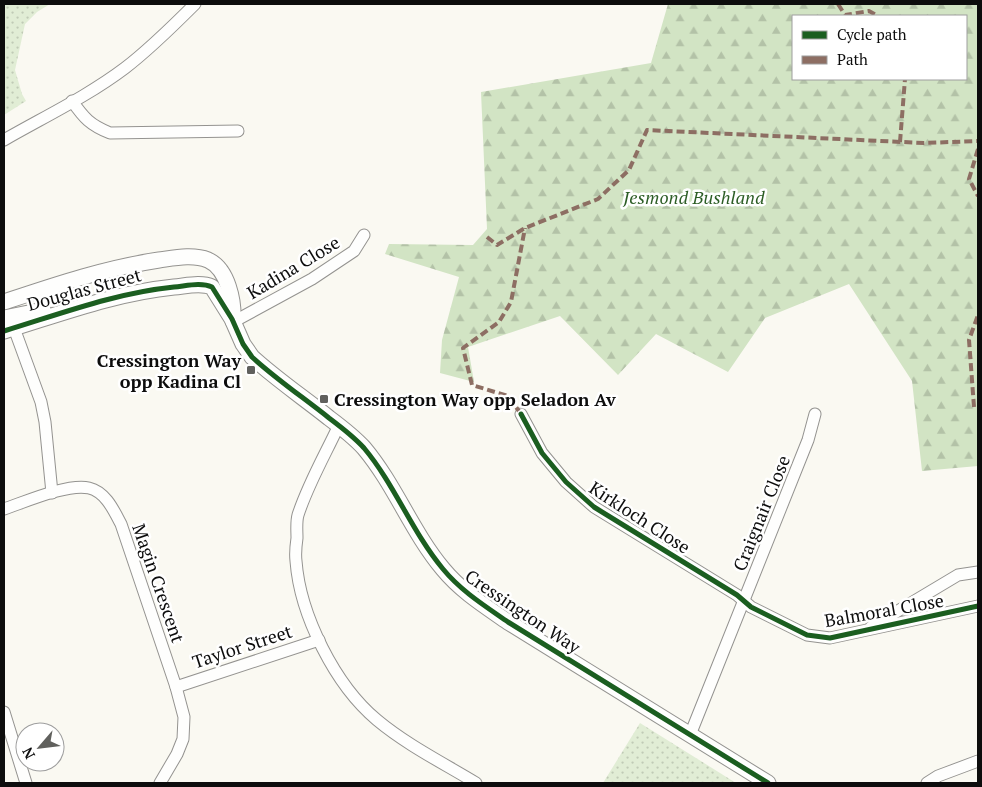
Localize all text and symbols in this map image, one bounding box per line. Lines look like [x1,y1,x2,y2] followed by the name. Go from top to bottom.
[792,15,967,80] legend
[837,24,907,44] text: Cycle path
[837,49,868,69] text: Path
[622,185,765,209] park label: Jesmond Bushland
[242,230,344,304] street label: Kadina Close
[24,262,144,316] street label: Douglas Street
[97,348,241,393] place label: Cressington Way opp Kadina Cl
[245,364,257,376] marker: Cressington Way opp Kadina Cl
[334,387,616,411] place label: Cressington Way opp Seladon Av
[318,393,330,405] marker: Cressington Way opp Seladon Av
[727,452,795,574] street label: Craignair Close
[585,475,695,559] street label: Kirkloch Close
[127,520,191,646] street label: Magin Crescent
[461,564,586,659] street label: Cressington Way
[822,588,946,632] street label: Balmoral Close
[189,619,295,673] street label: Taylor Street
[15,722,65,772] north arrow
[17,744,39,762] text: N

